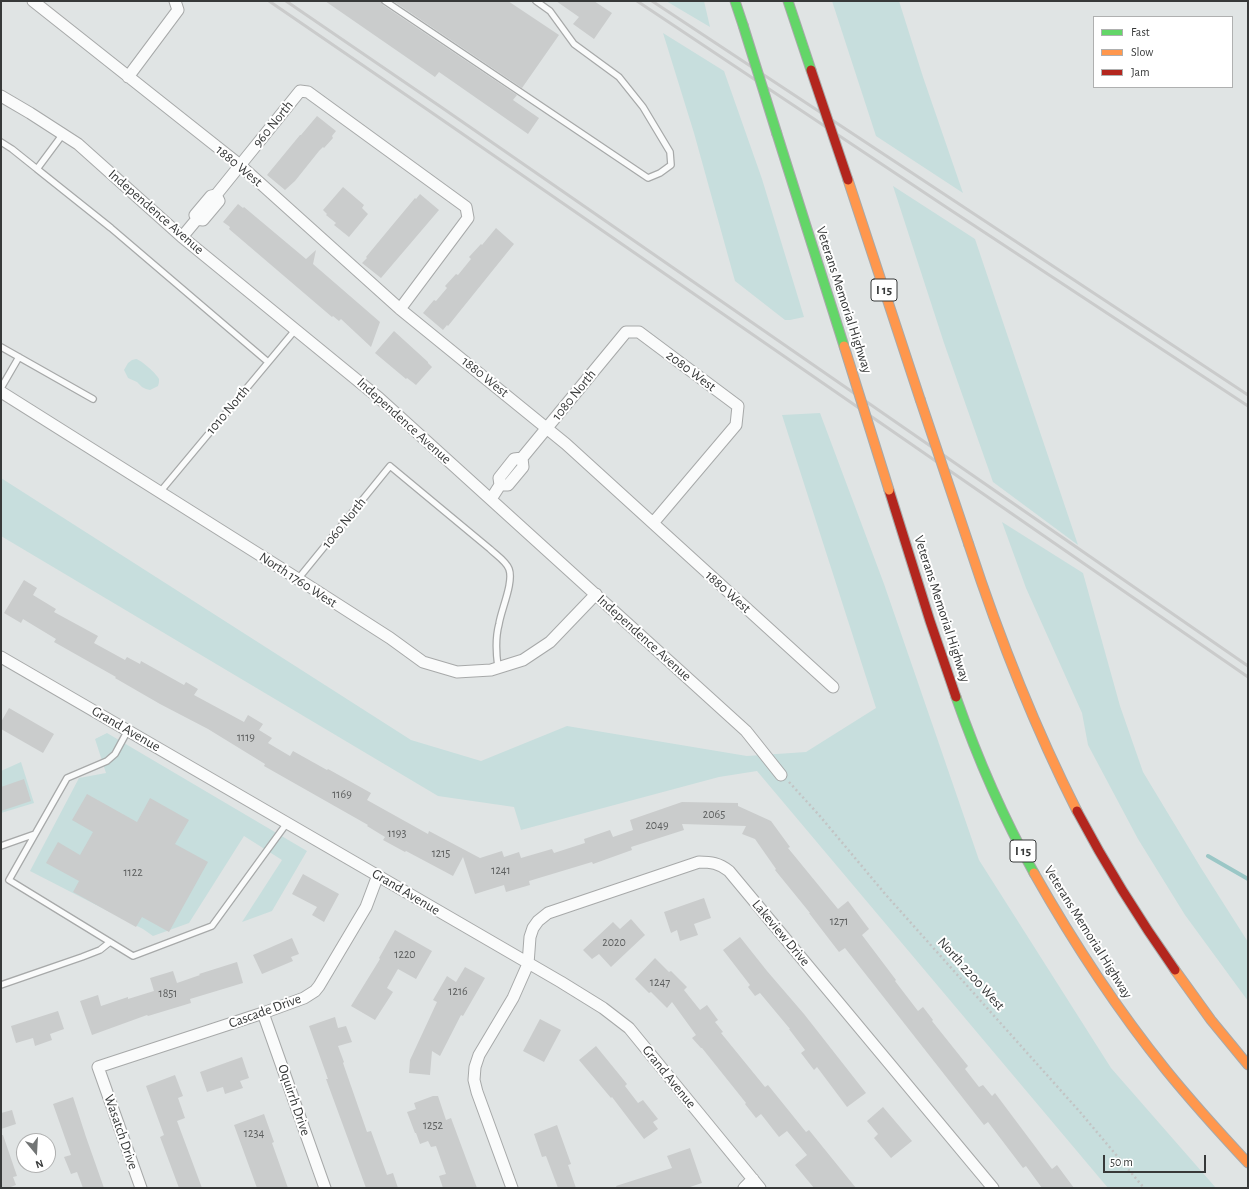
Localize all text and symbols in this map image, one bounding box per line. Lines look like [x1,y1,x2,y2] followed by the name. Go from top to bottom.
[1093,16,1233,88] legend
[1131,26,1150,38] text: Fast
[1131,46,1153,58] text: Slow
[1131,66,1150,78] text: Jam
[249,97,297,151] street label: 960 North
[212,142,266,190] street label: 1880 West
[105,166,207,258] street label: Independence Avenue
[812,224,876,376] street label: Veterans Memorial Highway
[871,279,897,301] road number: I 15
[663,347,719,395] street label: 2080 West
[458,353,512,401] street label: 1880 West
[548,366,600,424] street label: 1080 North
[353,374,455,468] street label: Independence Avenue
[203,382,253,438] street label: 1010 North
[318,494,370,552] street label: 1060 North
[910,533,974,685] street label: Veterans Memorial Highway
[256,549,340,611] street label: North 1760 West
[702,567,754,617] street label: 1880 West
[593,591,695,685] street label: Independence Avenue
[89,703,163,755] street label: Grand Avenue
[237,730,255,744] house number: 1119
[332,787,352,801] house number: 1169
[703,807,725,821] house number: 2065
[645,818,669,832] house number: 2049
[388,826,406,840] house number: 1193
[1010,840,1036,862] road number: I 15
[432,846,450,860] house number: 1215
[1040,862,1136,1002] street label: Veterans Memorial Highway
[491,863,511,877] house number: 1241
[123,865,143,879] house number: 1122
[369,865,443,919] street label: Grand Avenue
[748,896,814,970] street label: Lakeview Drive
[830,914,848,928] house number: 1271
[934,934,1008,1014] street label: North 2200 West
[602,935,626,949] house number: 2020
[394,947,416,961] house number: 1220
[650,975,670,989] house number: 1247
[448,984,468,998] house number: 1216
[159,986,177,1000] house number: 1851
[227,990,303,1032] street label: Cascade Drive
[638,1042,700,1112] street label: Grand Avenue
[274,1062,314,1138] street label: Oquirrh Drive
[100,1092,142,1172] street label: Wasatch Drive
[423,1118,443,1132] house number: 1252
[244,1126,264,1140] house number: 1234
[16,1133,56,1173] north arrow
[1105,1147,1208,1173] scale bar
[1110,1156,1133,1168] text: 50 m
[34,1158,45,1170] text: N

